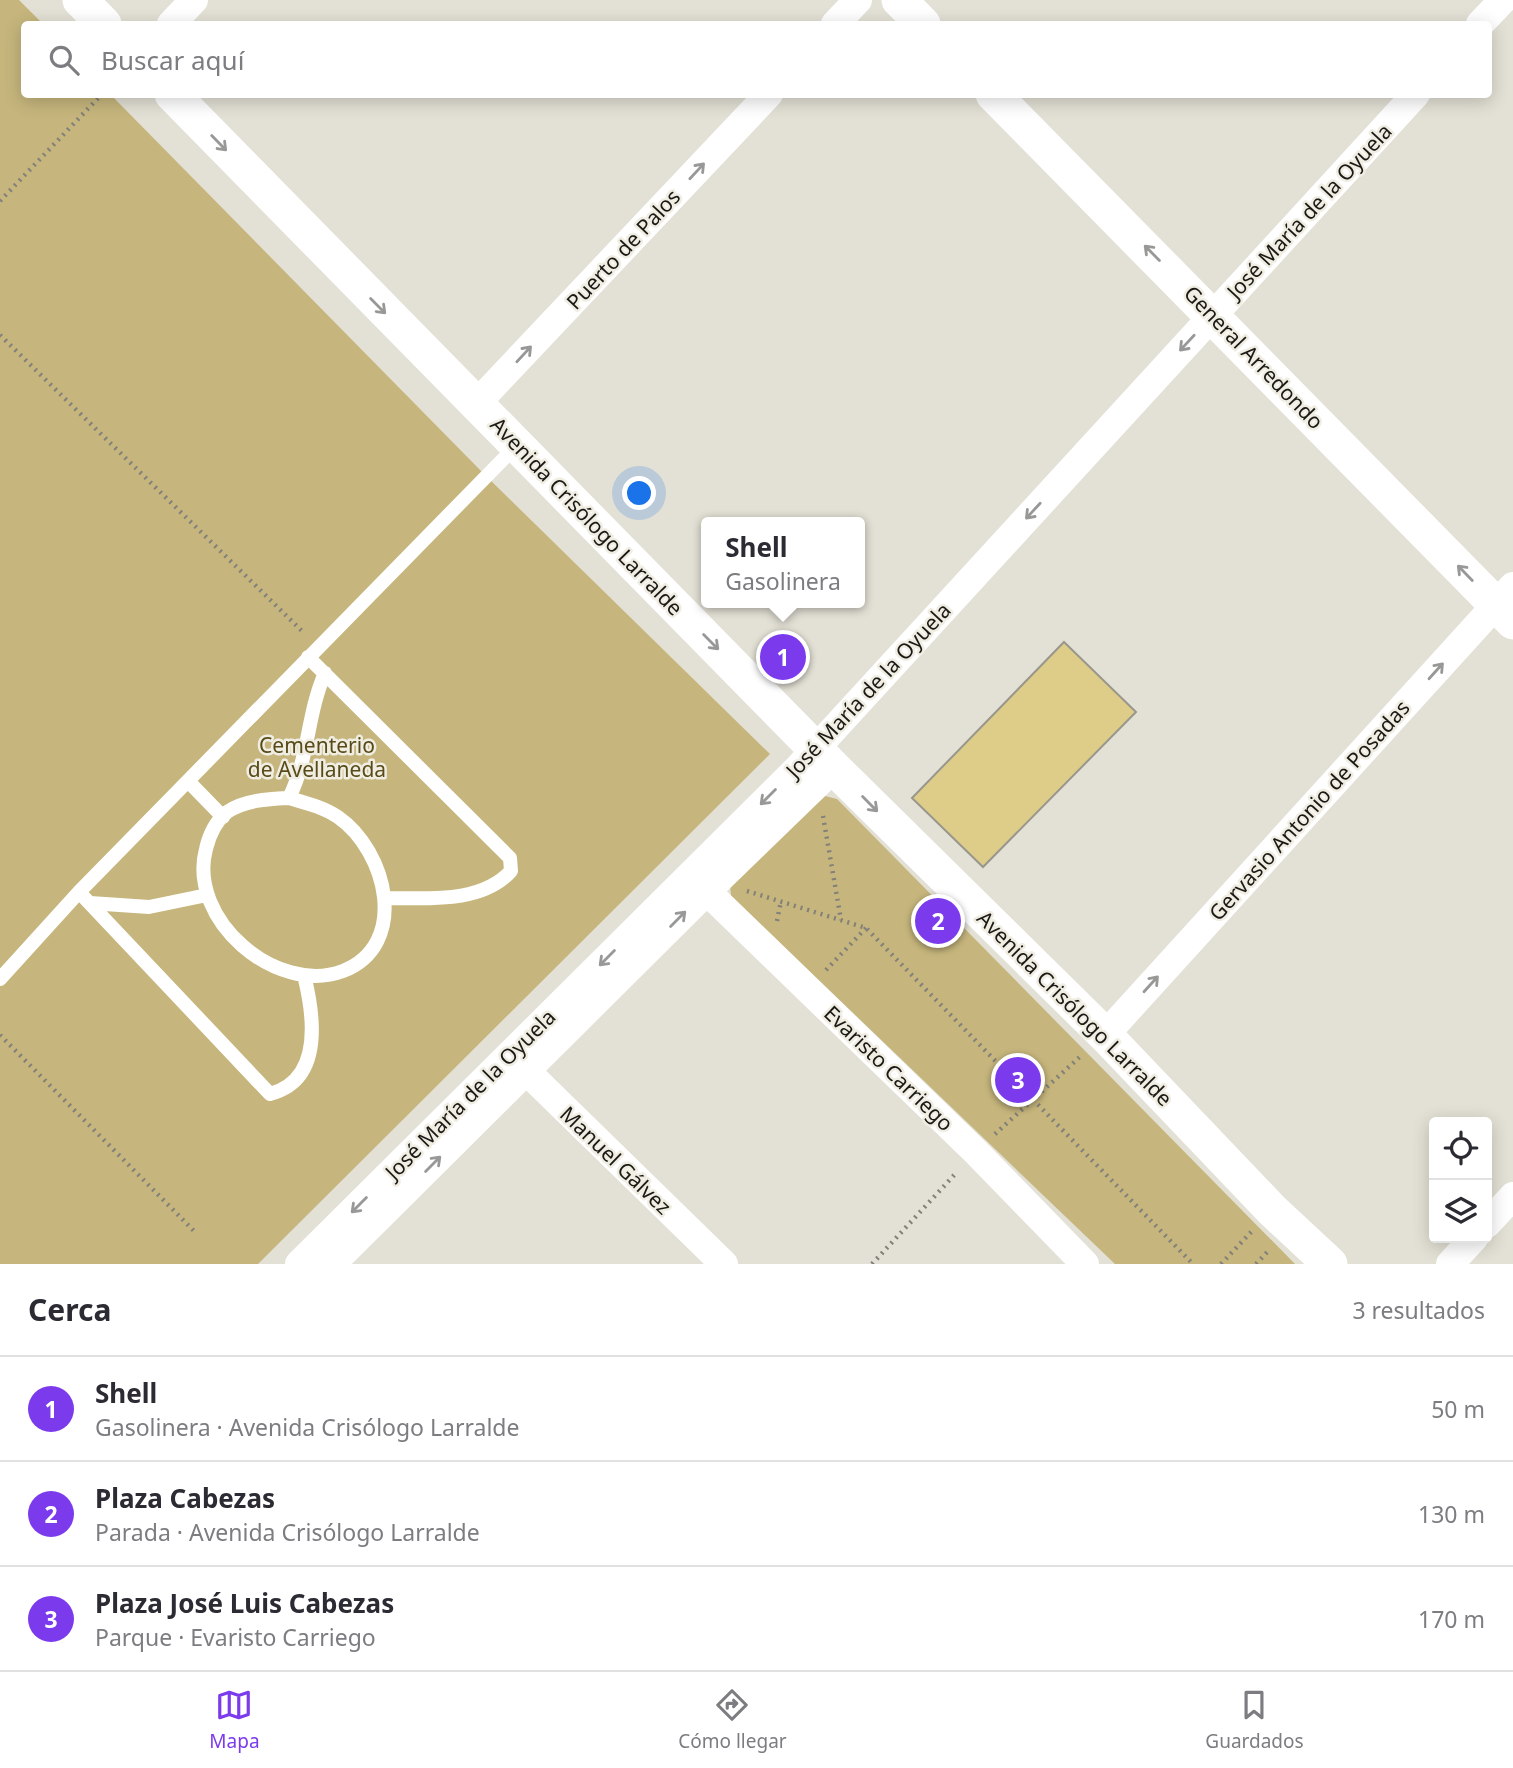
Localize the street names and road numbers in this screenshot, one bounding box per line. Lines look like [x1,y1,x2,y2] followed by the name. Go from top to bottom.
[1219,117,1398,306] street label: José María de la Oyuela
[560,183,686,315] street label: Puerto de Palos
[1178,279,1330,435] street label: General Arredondo
[485,411,689,621] street label: Avenida Crisólogo Larralde
[778,596,957,785] street label: José María de la Oyuela
[1202,694,1416,926] street label: Gervasio Antonio de Posadas
[971,904,1179,1112] street label: Avenida Crisólogo Larralde
[818,999,960,1137] street label: Evaristo Carriego
[377,1003,561,1187] street label: José María de la Oyuela
[554,1100,678,1220] street label: Manuel Gálvez

